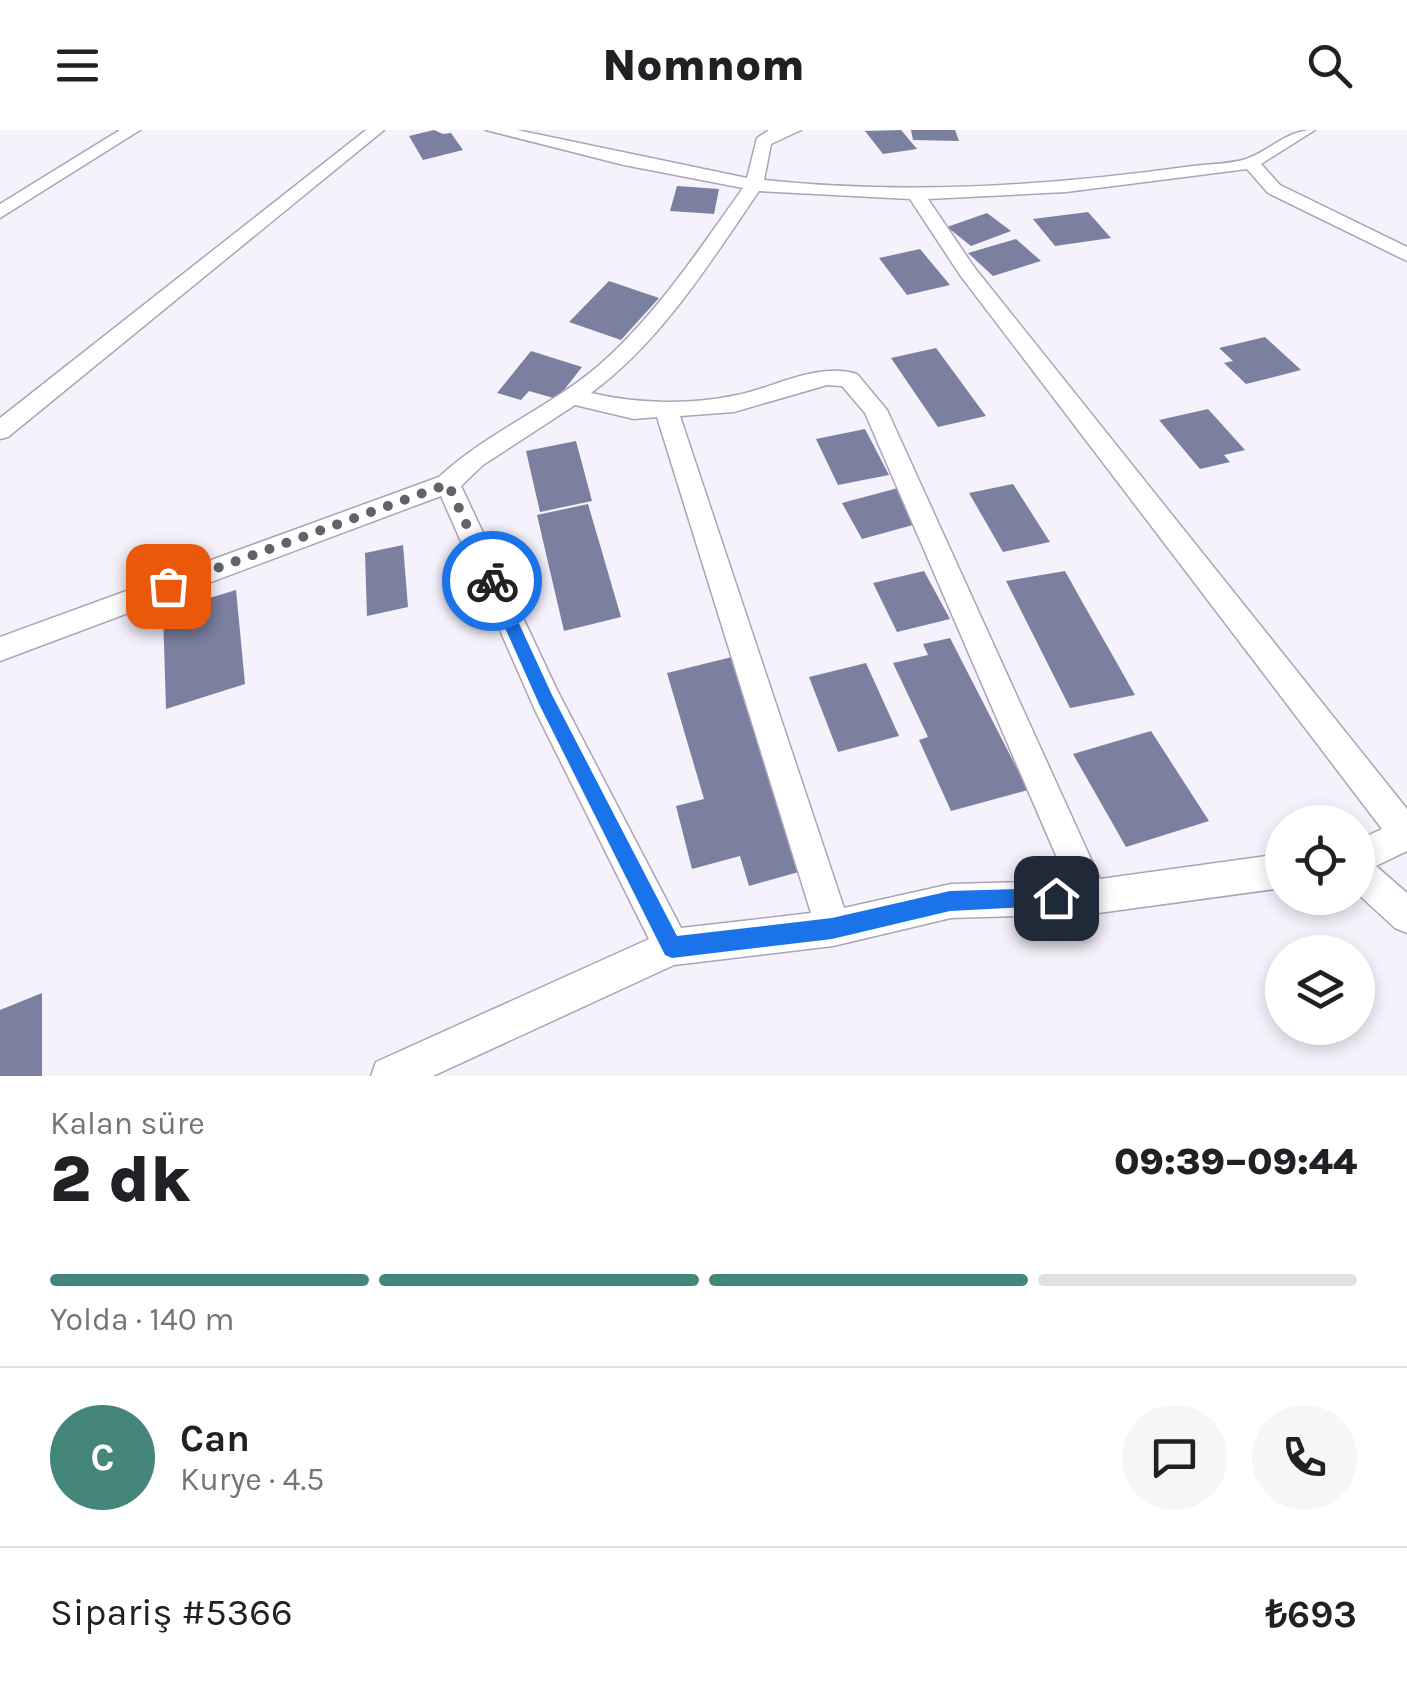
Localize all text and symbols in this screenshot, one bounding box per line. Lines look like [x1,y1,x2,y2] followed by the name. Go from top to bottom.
[50,38,105,93] icon: menu
[1302,38,1357,93] icon: search
[602,39,805,91] text: Nomnom
[442,531,542,631] courier
[126,544,211,629] pin
[465,554,520,609] icon: bike
[141,559,196,614] icon: bag
[1265,805,1375,1045] map controls
[1265,805,1375,915] button: locate
[1014,856,1099,941] pin
[1029,871,1084,926] icon: home
[1265,935,1375,1045] button: layers
[50,1105,205,1142] text: Kalan süre
[1114,1139,1357,1184] text: 09:39–09:44
[50,1141,190,1217] text: 2 dk
[50,1301,234,1338] text: Yolda · 140 m
[1122,1405,1227,1510] button: chat
[1252,1405,1357,1510] button: phone
[180,1416,250,1461] text: Can
[90,1435,115,1480] text: C
[180,1461,324,1498] text: Kurye · 4.5
[50,1590,293,1635] text: Sipariş #5366
[1265,1592,1357,1637] text: ₺693

